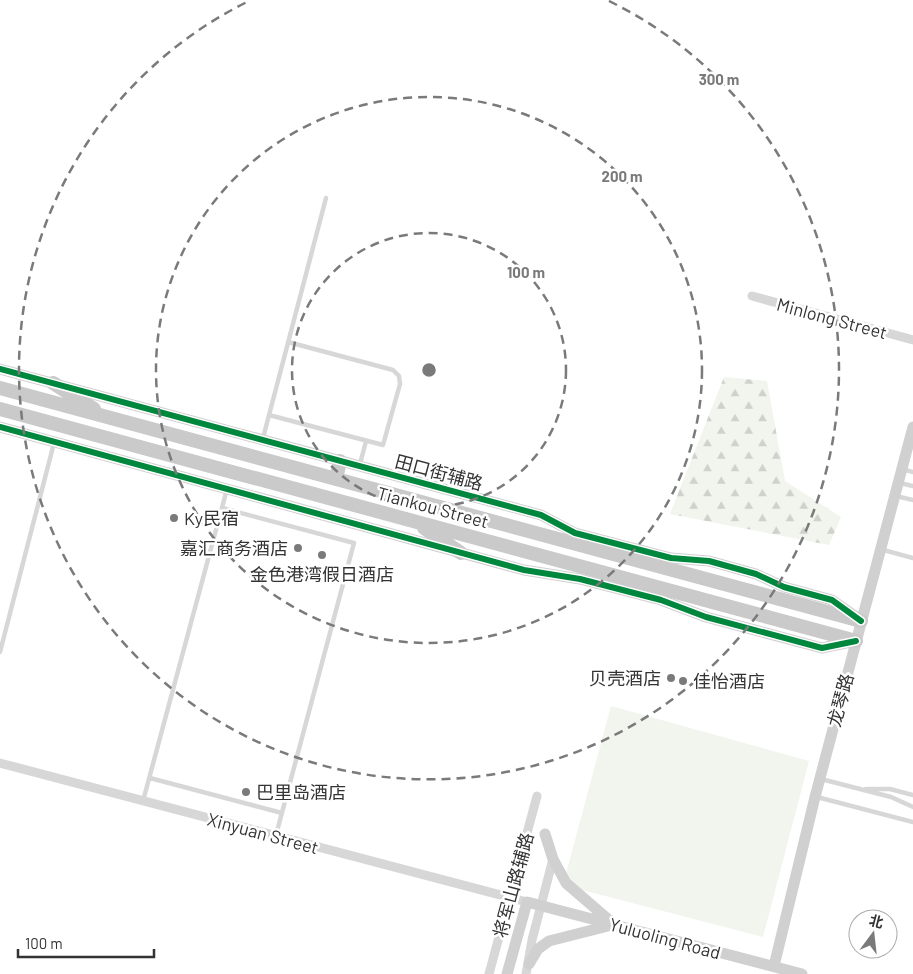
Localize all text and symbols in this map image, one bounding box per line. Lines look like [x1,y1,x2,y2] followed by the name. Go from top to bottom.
[699,70,739,88] text: 300 m
[601,167,643,185] text: 200 m
[507,263,545,281] text: 100 m
[774,293,890,343] street label: Minlong Street
[420,361,438,379] centre of rings
[393,450,485,494] street label: 田口街辅路
[375,482,491,532] street label: Tiankou Street
[184,507,239,529] place label: Ky民宿
[168,512,180,524] marker: Ky民宿
[180,537,288,559] place label: 嘉汇商务酒店
[292,542,304,554] marker: 嘉汇商务酒店
[316,549,328,561] marker: 金色港湾假日酒店
[250,563,394,585] place label: 金色港湾假日酒店
[589,667,661,689] place label: 贝壳酒店
[693,670,765,692] place label: 佳怡酒店
[822,671,858,729] street label: 龙琴路
[665,672,677,684] marker: 贝壳酒店
[677,675,689,687] marker: 佳怡酒店
[256,781,346,803] place label: 巴里岛酒店
[240,786,252,798] marker: 巴里岛酒店
[205,808,321,858] street label: Xinyuan Street
[488,830,538,940] street label: 将军山路辅路
[848,909,898,959] north arrow
[868,911,885,931] text: 北
[607,913,723,963] street label: Yuluoling Road
[18,926,154,958] scale bar
[25,934,63,952] text: 100 m

